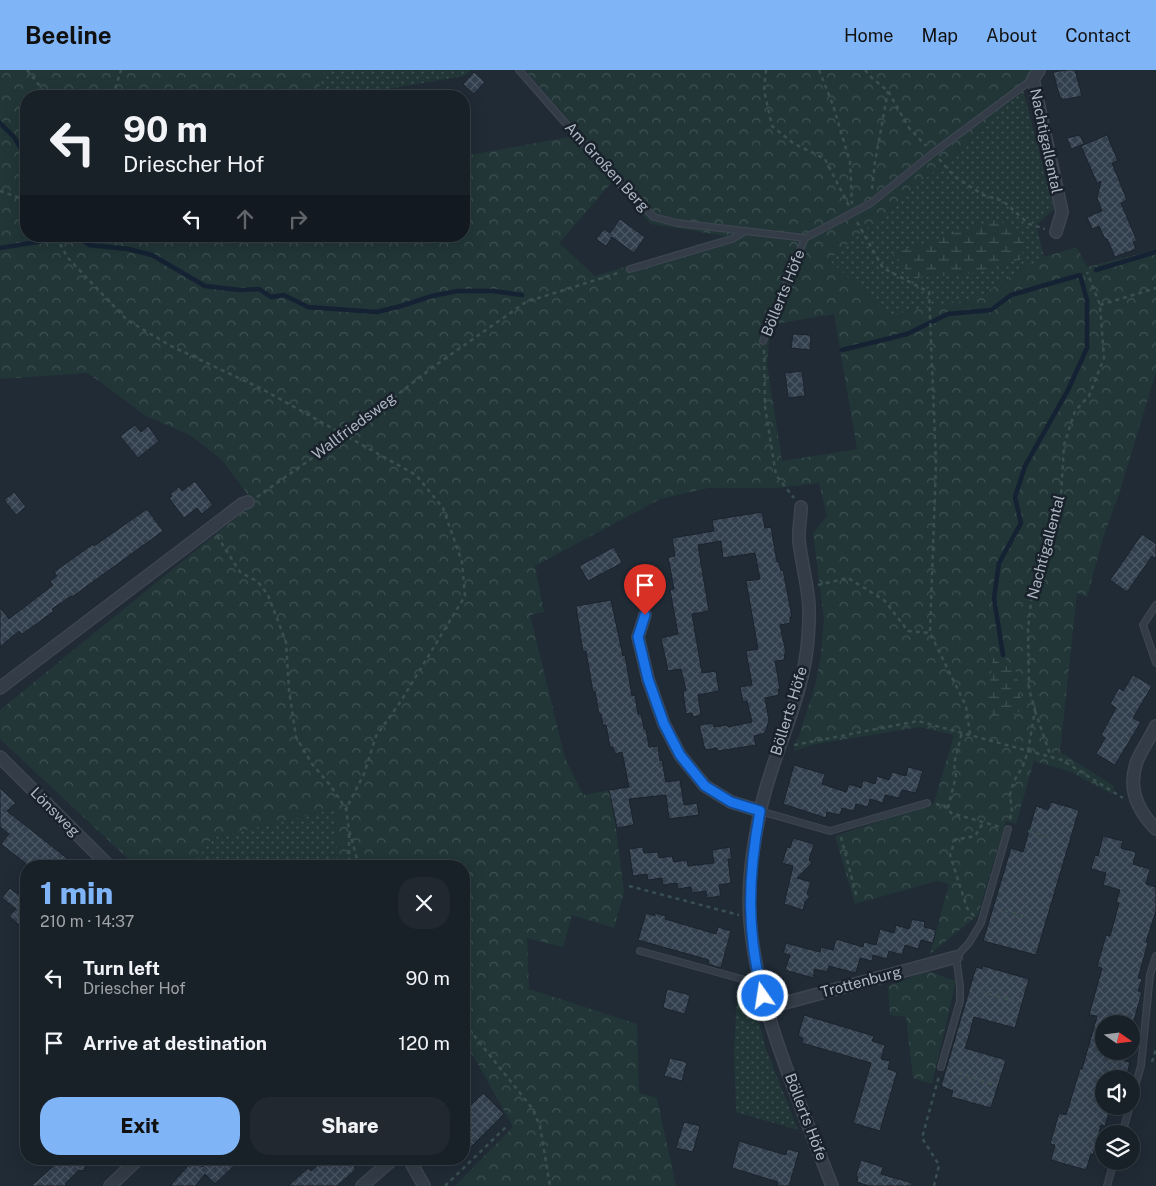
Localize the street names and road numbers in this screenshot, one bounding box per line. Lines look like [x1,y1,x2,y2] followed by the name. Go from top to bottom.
[1027,87,1066,195] street label: Nachtigallental
[562,119,653,215] street label: Am Großen Berg
[757,247,808,339] street label: Böllerts Höfe
[309,389,399,463] street label: Wallfriedsweg
[1023,493,1068,601] street label: Nachtigallental
[767,664,810,757] street label: Böllerts Höfe
[27,784,83,840] street label: Lönsweg
[819,963,903,1000] street label: Trottenburg
[782,1071,831,1163] street label: Böllerts Höfe

